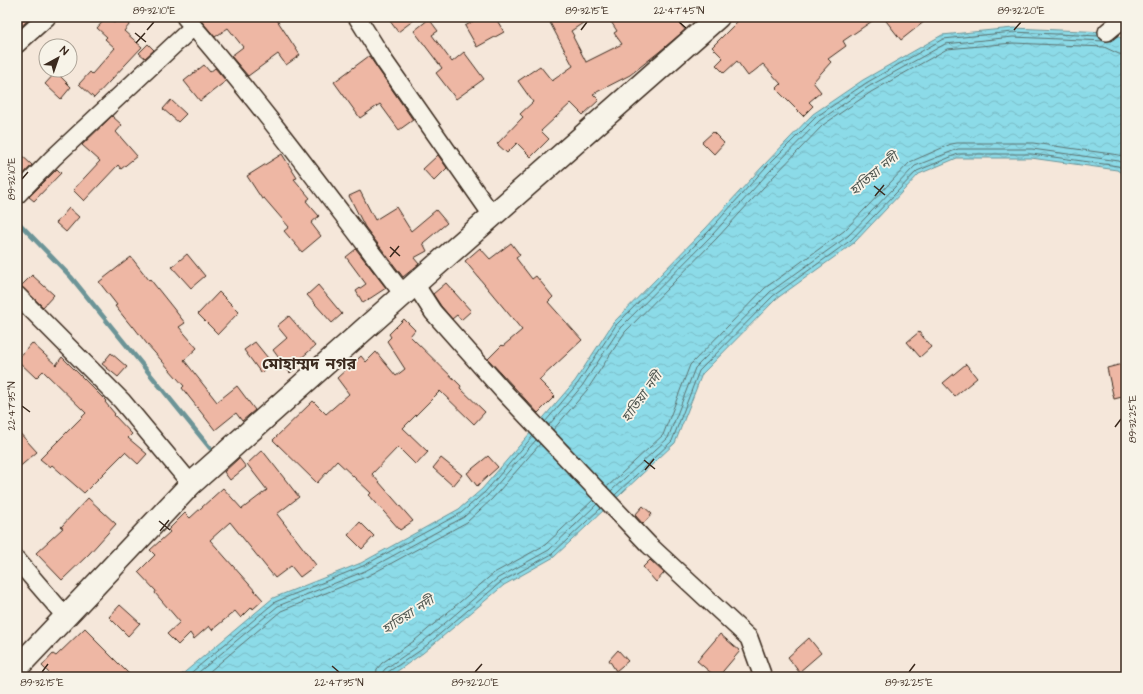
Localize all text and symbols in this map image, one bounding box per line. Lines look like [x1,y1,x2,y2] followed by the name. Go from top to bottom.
[133,4,175,18] text: 89°32'10"E
[565,4,609,18] text: 89°32'15"E
[654,4,704,18] text: 22°47'45"N
[997,4,1045,18] text: 89°32'20"E
[38,38,78,78] north arrow
[57,43,72,59] text: N
[846,147,904,200] water label: হাতিয়া নদী
[5,158,19,200] text: 89°32'10"E
[262,353,356,375] district label: মোহাম্মদ নগর
[618,366,668,426] water label: হাতিয়া নদী
[5,381,19,431] text: 22°47'35"N
[1126,395,1140,443] text: 89°32'25"E
[379,590,439,638] water label: হাতিয়া নদী
[20,676,64,690] text: 89°32'15"E
[314,676,364,690] text: 22°47'35"N
[451,676,499,690] text: 89°32'20"E
[885,676,933,690] text: 89°32'25"E

